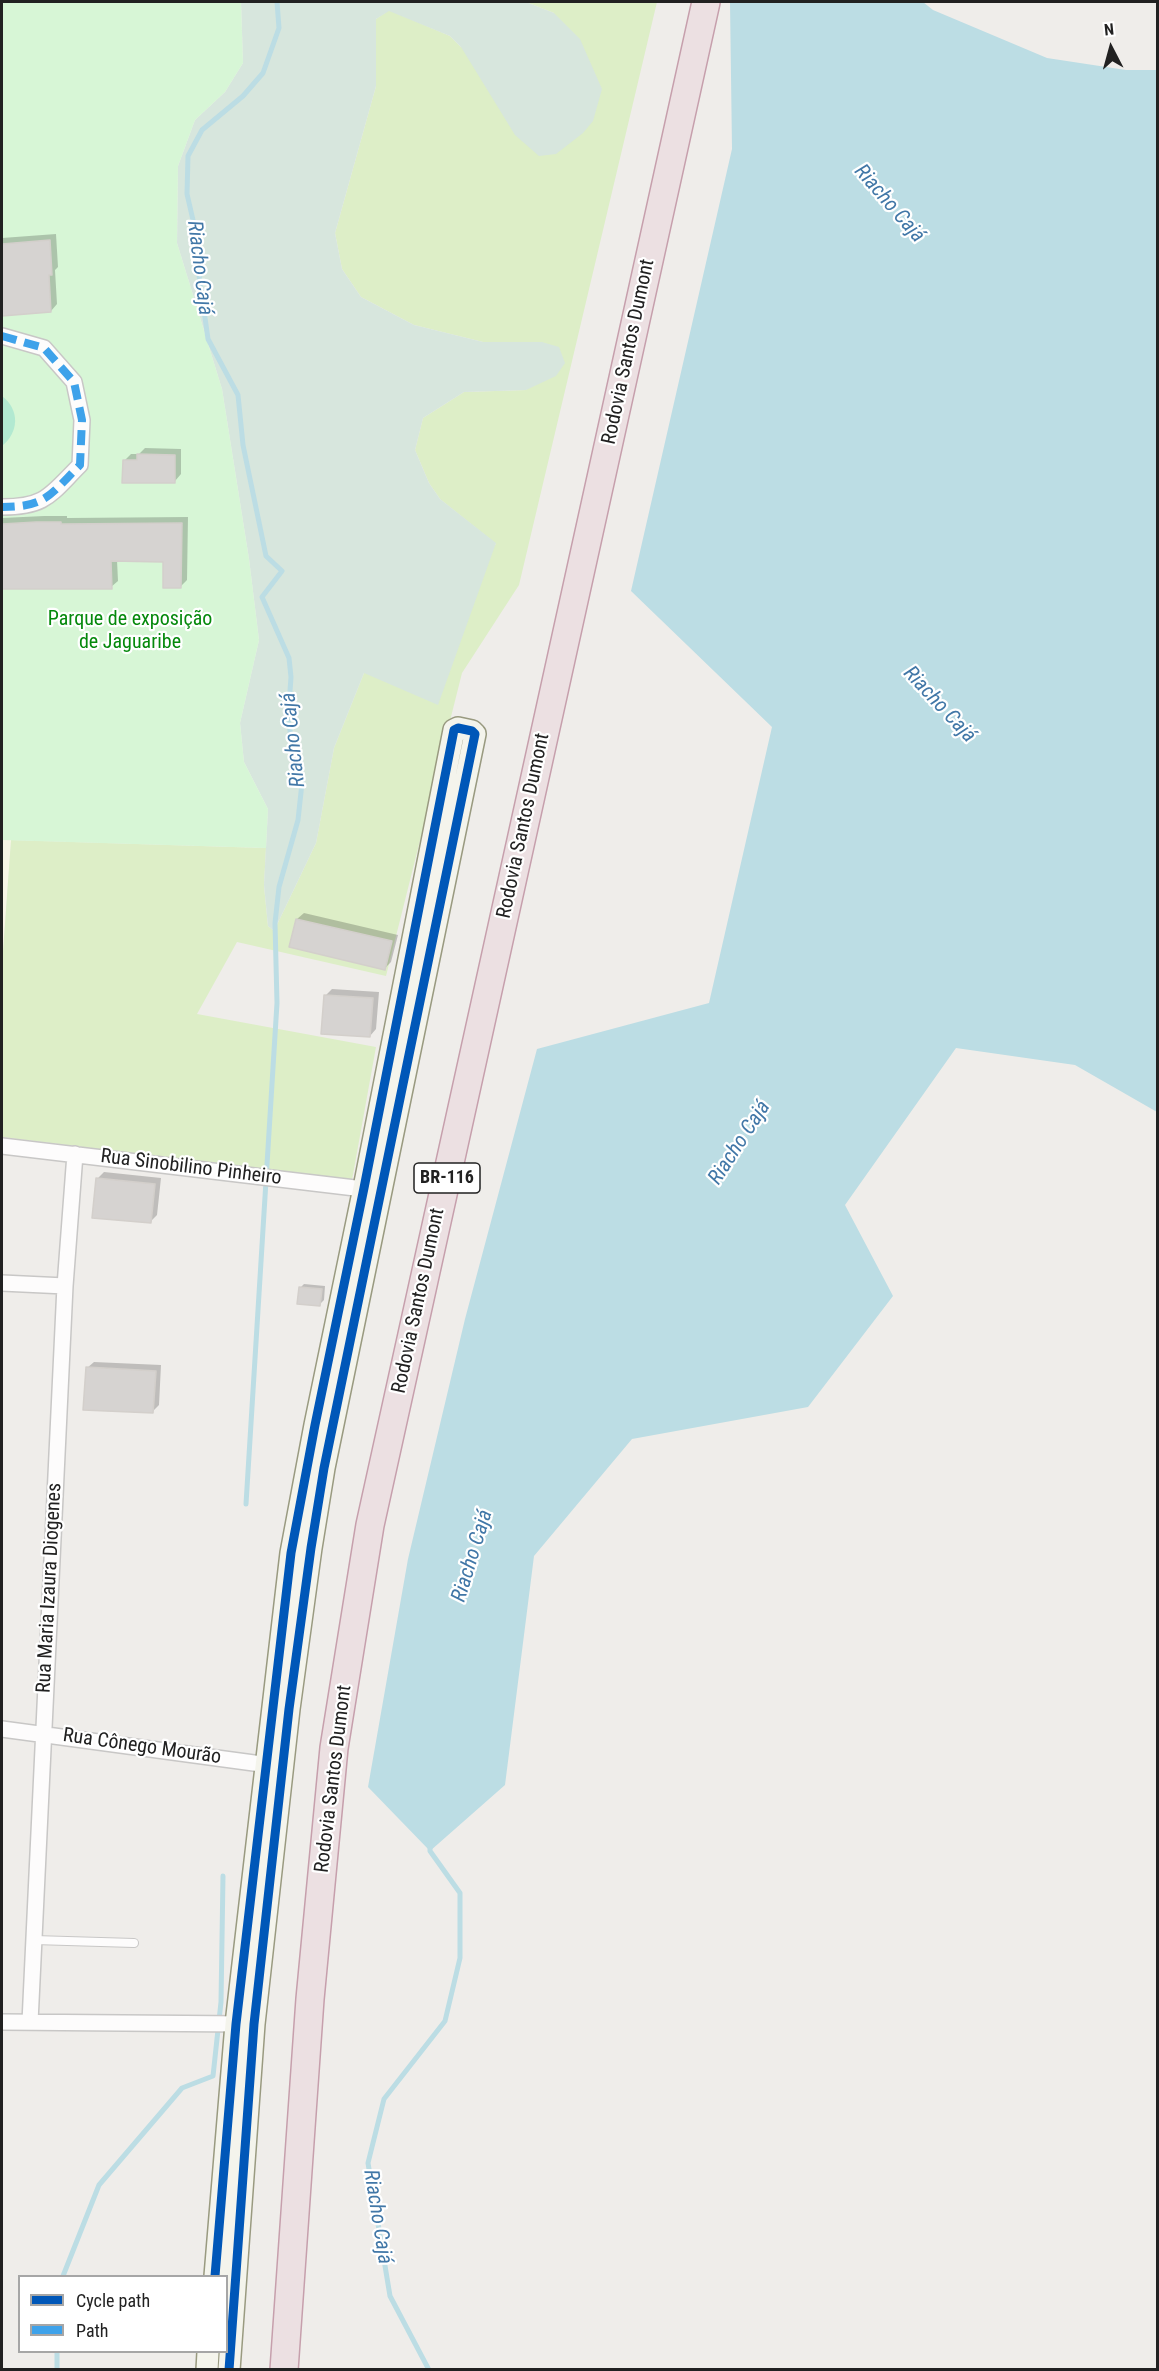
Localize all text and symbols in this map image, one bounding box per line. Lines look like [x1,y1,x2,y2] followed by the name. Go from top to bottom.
[1081,18,1141,78] north arrow
[1103,20,1115,40] text: N
[848,160,930,248] water label: Riacho Cajá
[181,219,217,317] water label: Riacho Cajá
[598,257,660,447] street label: Rodovia Santos Dumont
[48,608,212,655] park label: Parque de exposição de Jaguaribe
[897,662,981,748] water label: Riacho Cajá
[276,691,312,789] water label: Riacho Cajá
[493,731,555,921] street label: Rodovia Santos Dumont
[704,1096,776,1190] water label: Riacho Cajá
[99,1145,283,1191] street label: Rua Sinobilino Pinheiro
[414,1163,480,1193] road number: BR-116
[388,1206,450,1396] street label: Rodovia Santos Dumont
[33,1482,67,1694] street label: Rua Maria Izaura Diogenes
[447,1507,499,1605] water label: Riacho Cajá
[311,1684,357,1874] street label: Rodovia Santos Dumont
[61,1724,223,1770] street label: Rua Cônego Mourão
[357,2168,397,2266] water label: Riacho Cajá
[18,2275,228,2353] legend
[76,2290,150,2311] text: Cycle path
[76,2320,109,2341] text: Path

